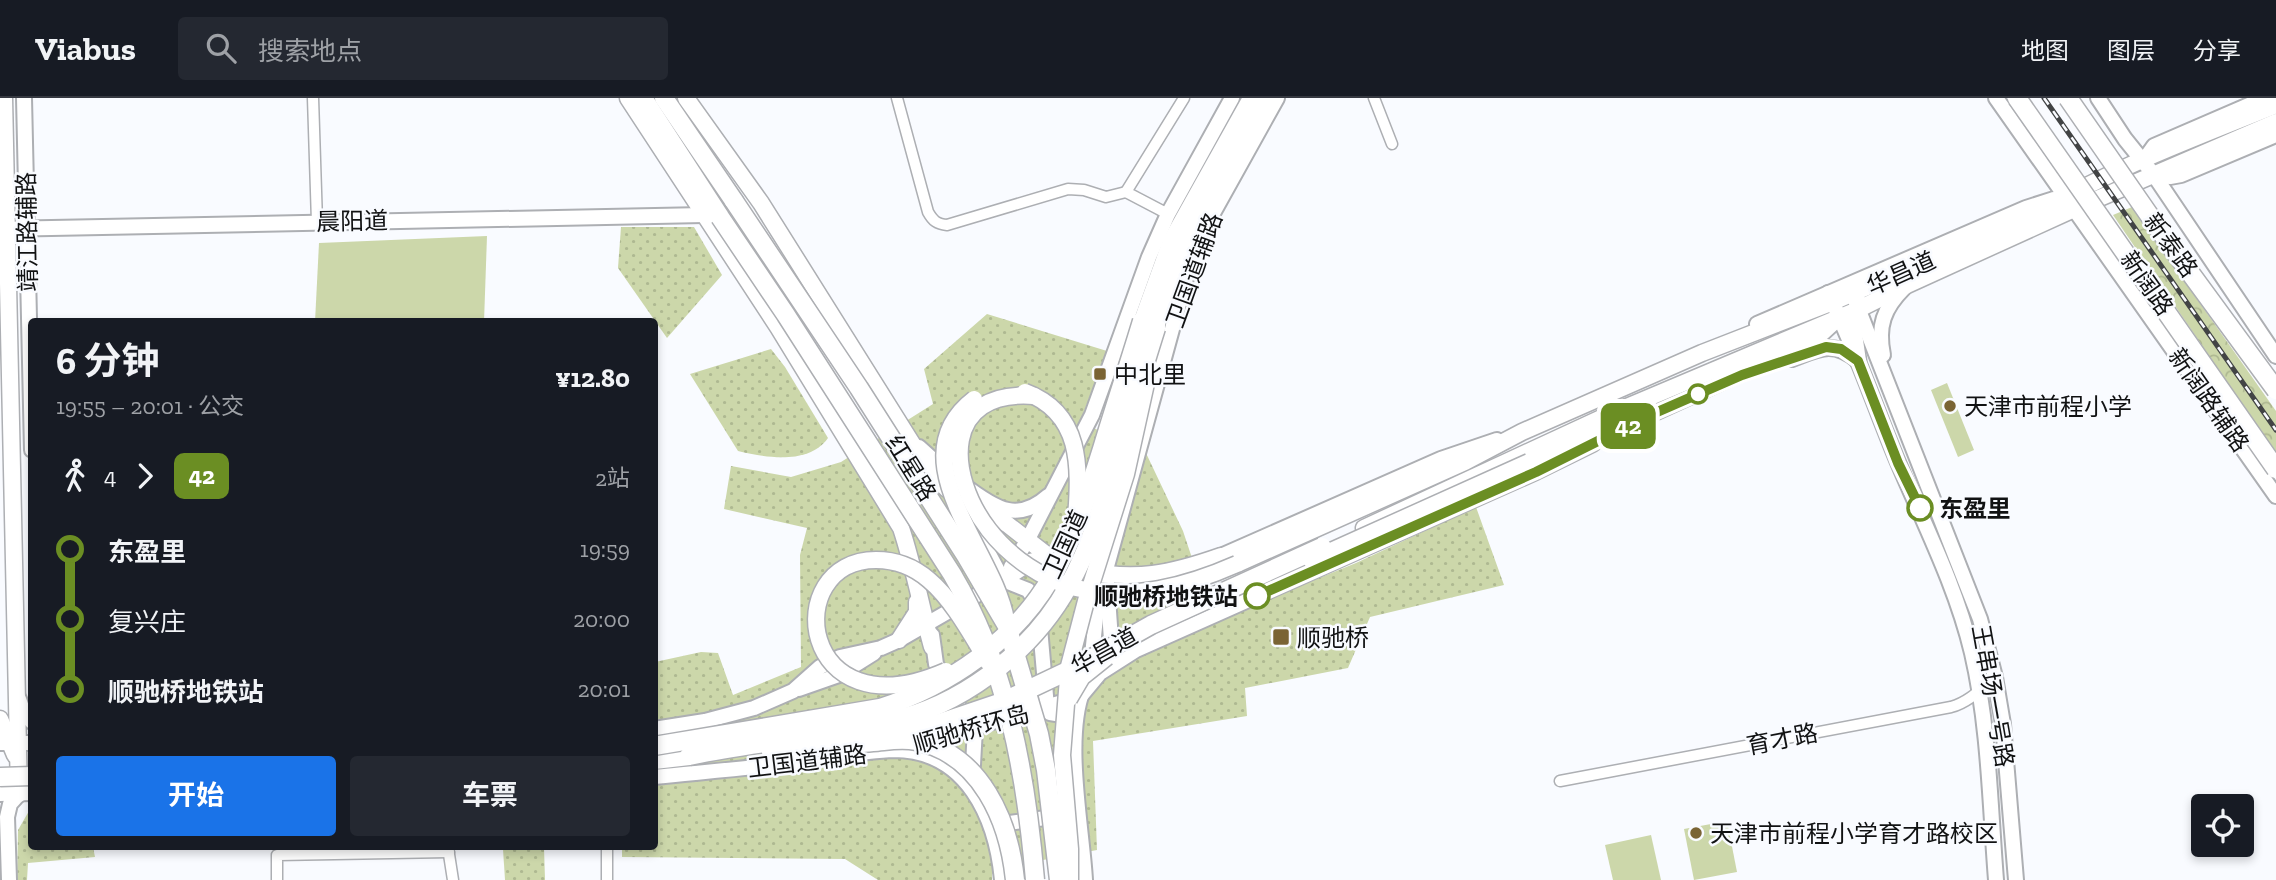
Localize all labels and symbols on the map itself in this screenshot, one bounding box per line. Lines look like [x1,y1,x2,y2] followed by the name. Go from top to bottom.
[11,172,43,292] street label: 靖江路辅路
[316,206,388,236] street label: 晨阳道
[2138,207,2204,283] street label: 新泰路
[1160,209,1228,331] street label: 卫国道辅路
[1862,245,1940,301] street label: 华昌道
[2114,245,2180,321] street label: 新阔路
[2163,343,2255,457] street label: 新阔路辅路
[1114,360,1186,389] place label: 中北里
[1092,366,1108,382] marker: 中北里
[1688,384,1708,404] unlabelled marker
[1964,392,2132,421] place label: 天津市前程小学
[1942,398,1958,414] marker: 天津市前程小学
[1596,403,1660,449] line badge: 42
[880,430,942,506] street label: 红星路
[1939,494,2011,523] place label: 东盈里
[1907,495,1933,521] marker: 东盈里
[1037,505,1093,583] street label: 卫国道
[1094,582,1238,611] place label: 顺驰桥地铁站
[1244,583,1270,609] marker: 顺驰桥地铁站
[1065,621,1143,681] street label: 华昌道
[1297,623,1369,652] place label: 顺驰桥
[1966,623,2020,769] street label: 王串场一号路
[1271,627,1291,647] marker: 顺驰桥
[909,699,1033,759] street label: 顺驰桥环岛
[1744,718,1820,760] street label: 育才路
[746,739,868,783] street label: 卫国道辅路
[1710,819,1998,848] place label: 天津市前程小学育才路校区
[1688,825,1704,841] marker: 天津市前程小学育才路校区

